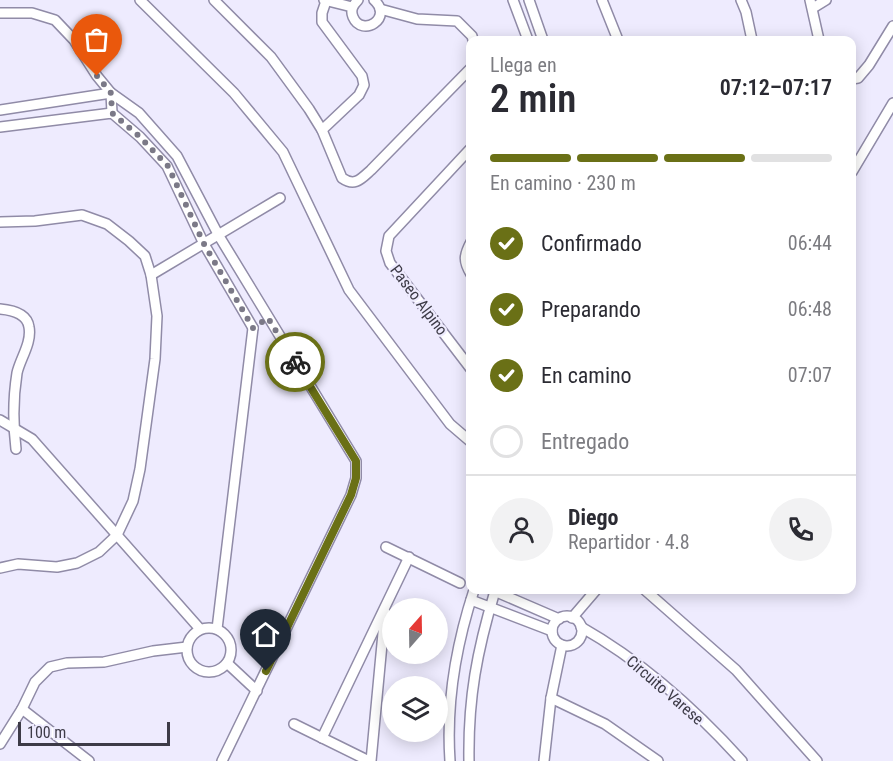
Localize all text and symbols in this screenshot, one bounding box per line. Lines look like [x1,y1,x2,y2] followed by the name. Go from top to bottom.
[71,14,122,76] pin
[80,23,113,56] icon: bag
[490,53,557,77] text: Llega en
[720,75,832,100] text: 07:12–07:17
[490,76,576,122] text: 2 min
[490,171,636,195] text: En camino · 230 m
[490,227,523,260] icon: check
[541,231,642,256] text: Confirmado
[788,231,832,255] text: 06:44
[386,261,452,339] street label: Paseo Alpino
[490,293,523,326] icon: check
[541,297,641,322] text: Preparando
[788,297,832,321] text: 06:48
[265,332,325,392] courier
[279,346,312,379] icon: bike
[490,359,523,392] icon: check
[541,363,632,388] text: En camino
[788,363,832,387] text: 07:07
[541,429,629,454] text: Entregado
[490,498,553,561] button: person
[769,498,832,561] button: phone
[568,505,619,530] text: Diego
[568,530,690,554] text: Repartidor · 4.8
[382,598,448,664] north arrow
[382,598,448,742] map controls
[240,609,291,671] pin
[249,618,282,651] icon: home
[623,651,707,729] street label: Circuito Varese
[382,676,448,742] button: layers
[18,719,170,746] scale bar
[27,723,66,742] text: 100 m

